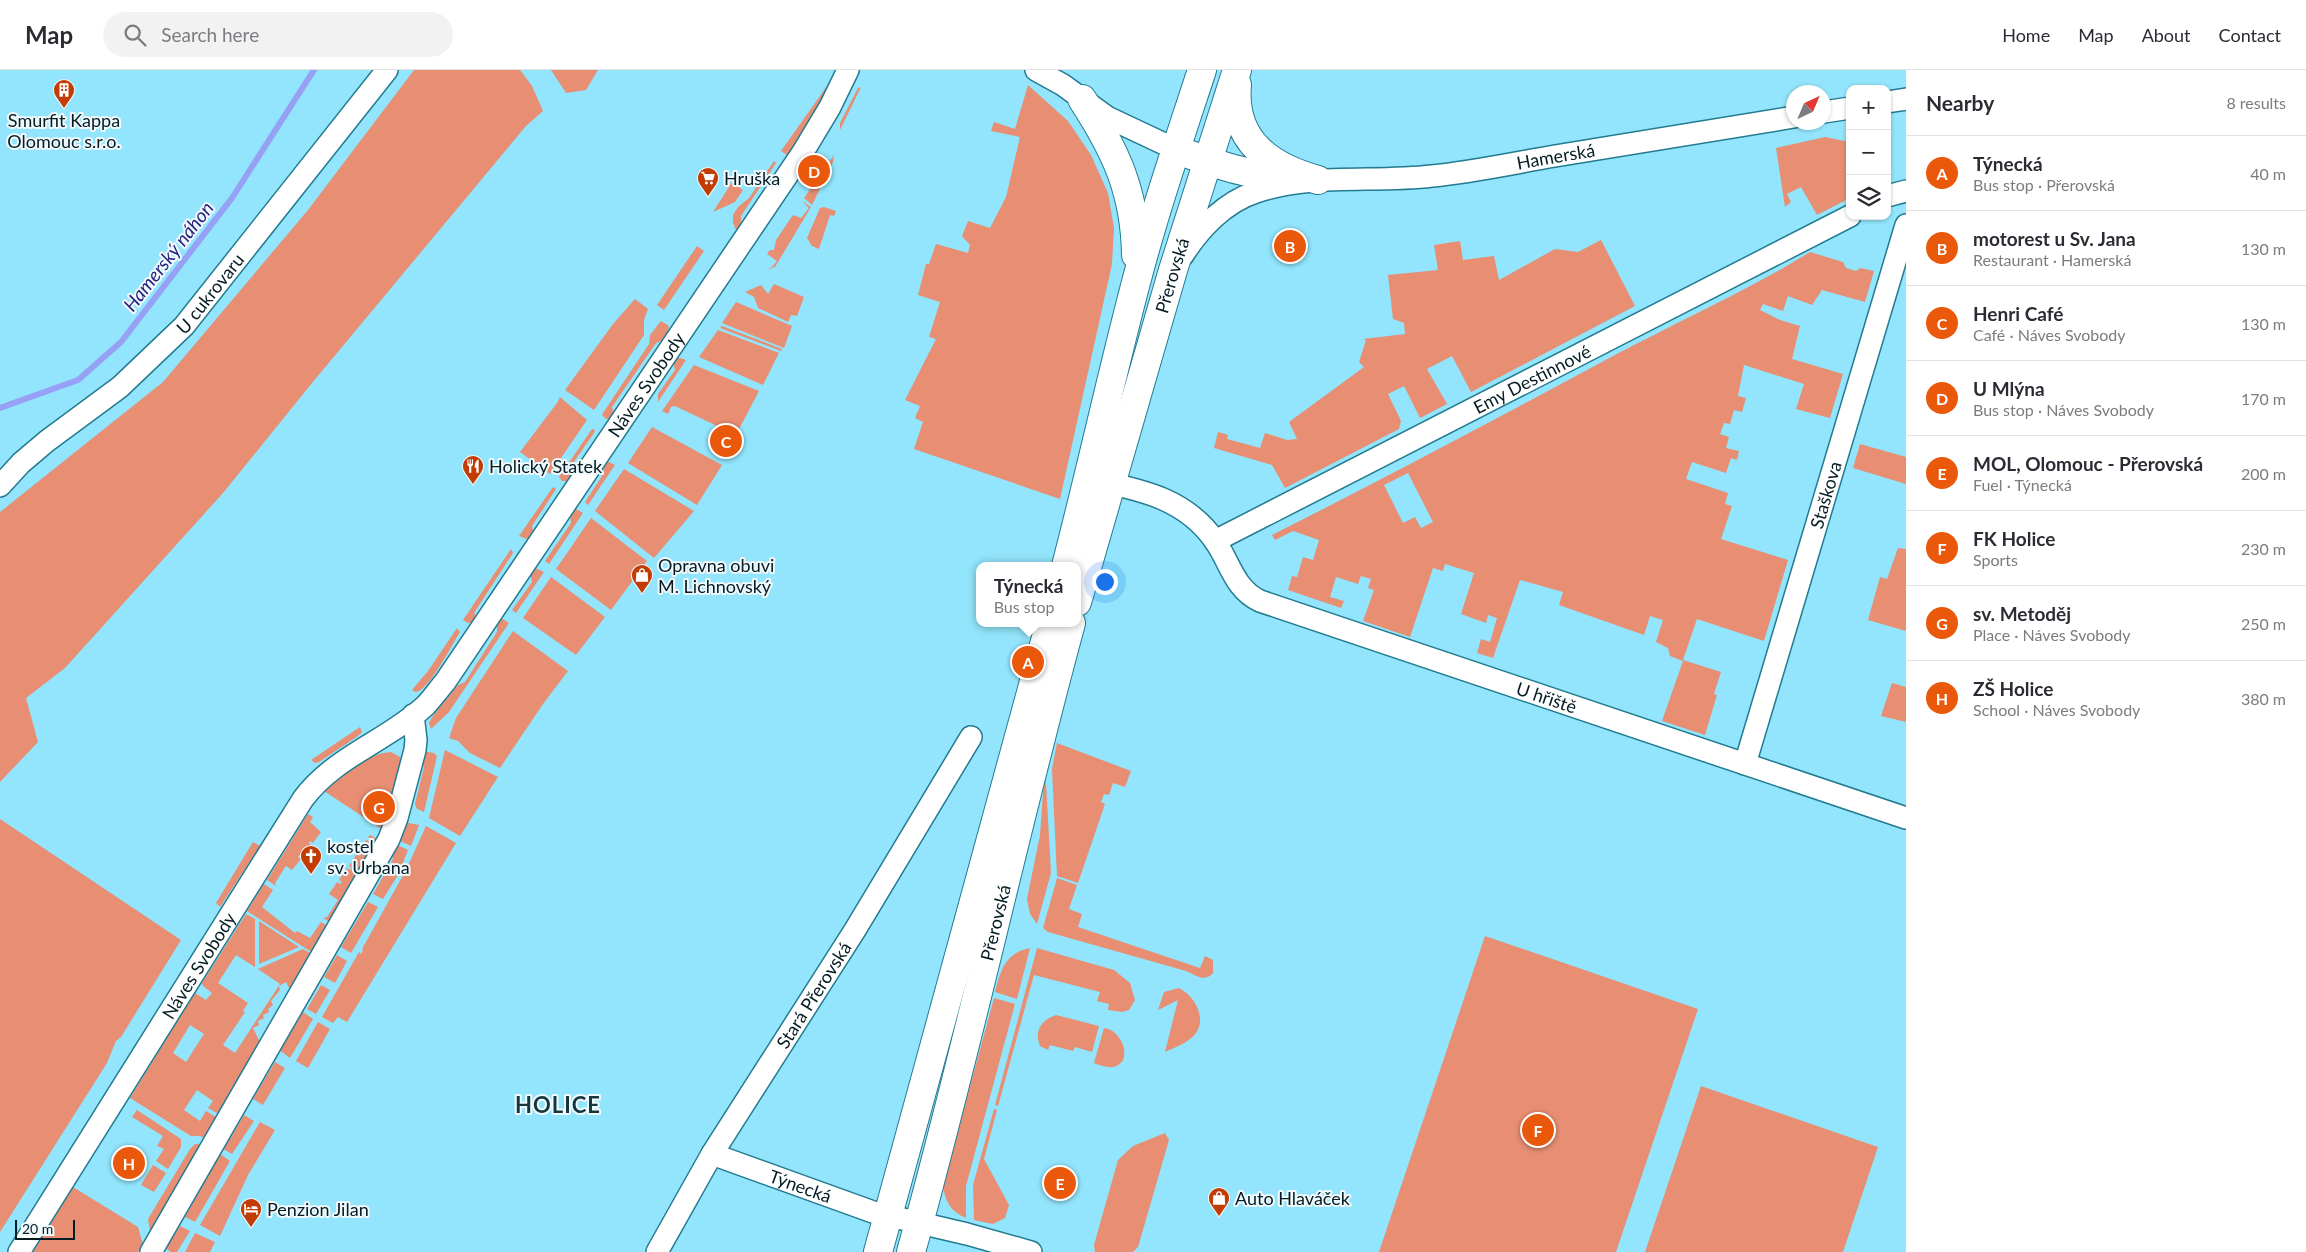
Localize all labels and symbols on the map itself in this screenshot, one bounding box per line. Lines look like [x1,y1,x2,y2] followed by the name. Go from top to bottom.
[52,78,76,109] building icon: Smurfit Kappa Olomouc s.r.o.
[1786,85,1831,130] north arrow
[7,109,121,152] place label: Smurfit Kappa Olomouc s.r.o.
[1515,139,1596,174] street label: Hamerská
[798,152,830,190] pin: D
[696,166,720,197] supermarket icon: Hruška
[724,167,780,189] place label: Hruška
[118,197,218,315] water label: Hamerský náhon
[1274,227,1306,265] pin: B
[1150,235,1194,316] street label: Přerovská
[172,249,248,339] street label: U cukrovaru
[603,327,689,441] street label: Náves Svobody
[1470,340,1594,418] street label: Emy Destinnové
[710,422,742,460] pin: C
[461,454,485,485] restaurant icon: Holický Statek
[489,455,603,477] place label: Holický Statek
[1805,458,1846,531] street label: Staškova
[658,554,774,597] place label: Opravna obuvi M. Lichnovský
[630,563,654,594] shop icon: Opravna obuvi M. Lichnovský
[1092,569,1118,595] your location
[1012,643,1044,681] pin: A
[1513,677,1580,718] street label: U hřiště
[363,788,395,826] pin: G
[327,835,410,878] place label: kostel sv. Urbana
[299,844,323,875] church icon: kostel sv. Urbana
[975,882,1015,963] street label: Přerovská
[157,908,241,1023] street label: Náves Svobody
[771,938,856,1052] street label: Stará Přerovská
[515,1091,601,1118] district label: HOLICE
[1522,1111,1554,1149] pin: F
[113,1144,145,1182] pin: H
[1044,1164,1076,1202] pin: E
[766,1165,835,1207] street label: Týnecká
[1207,1186,1231,1217] shop icon: Auto Hlaváček
[1235,1187,1351,1209] place label: Auto Hlaváček
[239,1197,263,1228] hotel icon: Penzion Jilan
[267,1198,369,1220] place label: Penzion Jilan
[15,1217,75,1240] scale bar

